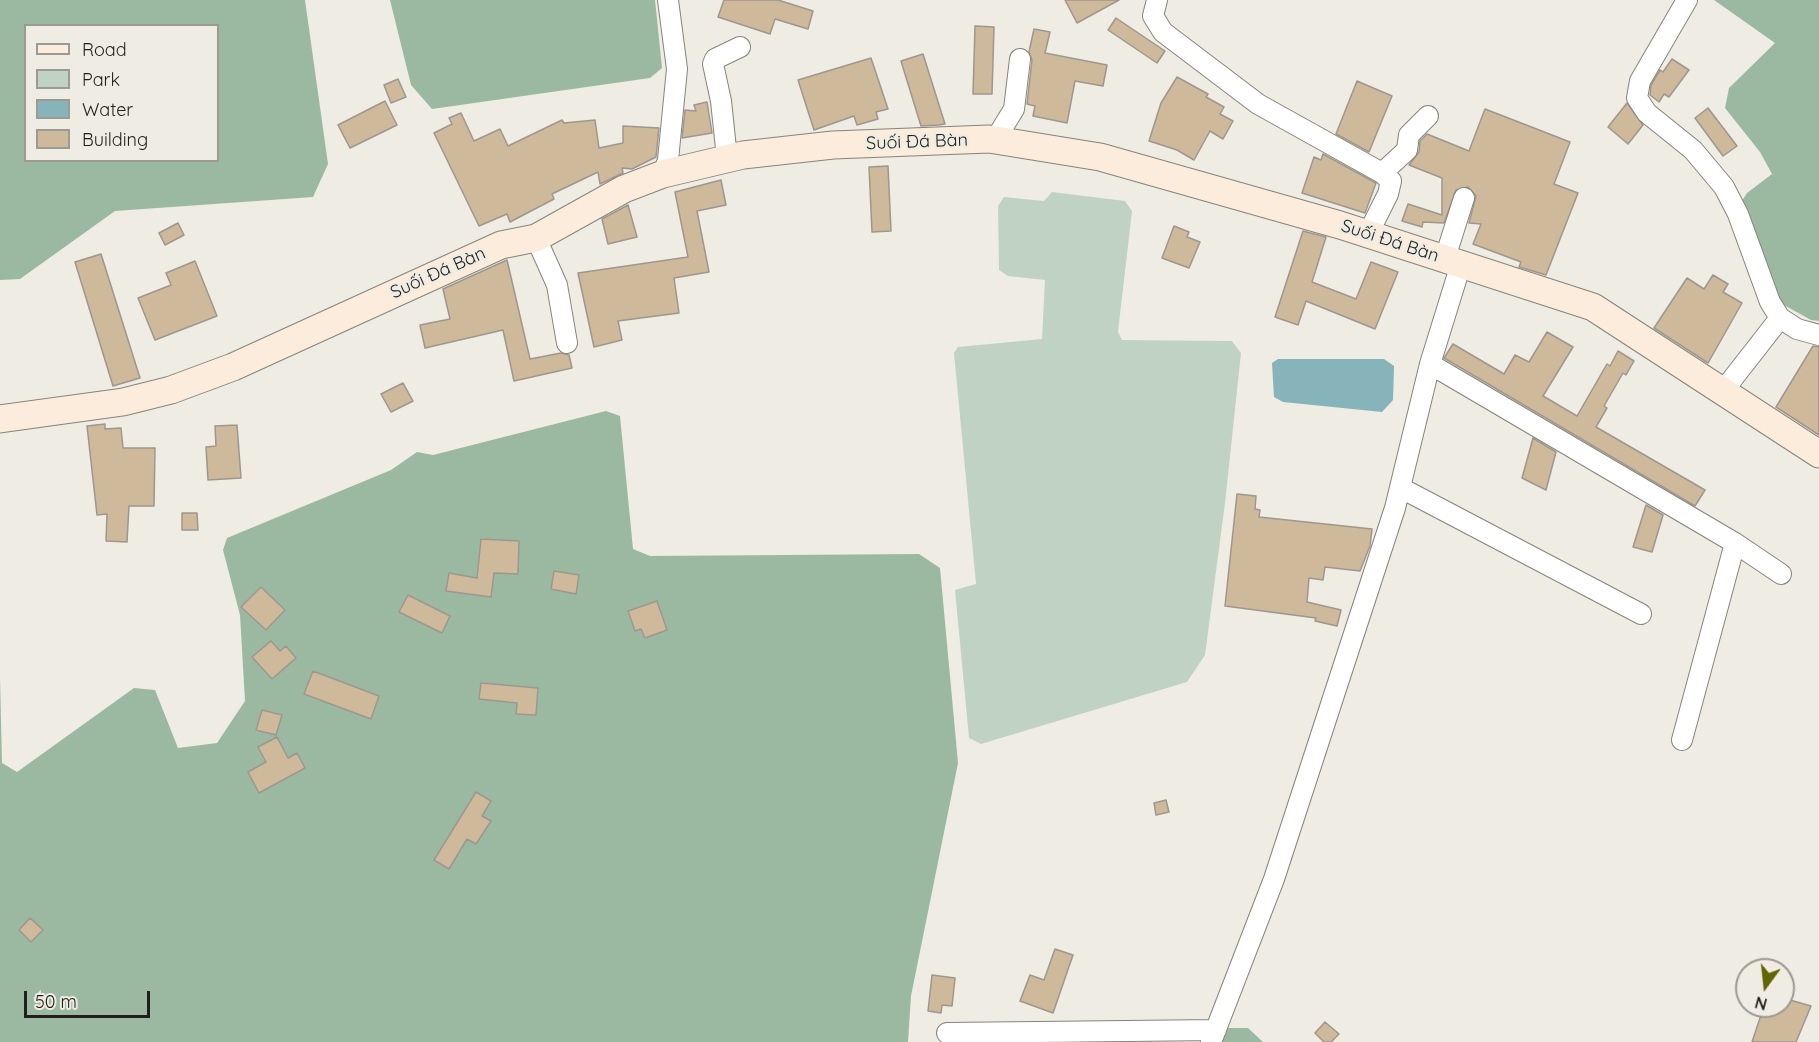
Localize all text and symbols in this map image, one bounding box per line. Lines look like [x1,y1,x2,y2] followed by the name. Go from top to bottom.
[24,24,219,162] legend
[82,38,127,61] text: Road
[82,68,120,91] text: Park
[82,98,133,121] text: Water
[82,128,148,151] text: Building
[866,129,968,155] street label: Suối Đá Bàn
[1338,215,1442,267] street label: Suối Đá Bàn
[387,242,489,304] street label: Suối Đá Bàn
[1735,958,1795,1018] north arrow
[27,979,153,1017] scale bar
[35,990,77,1013] text: 50 m
[1753,992,1769,1015] text: N

